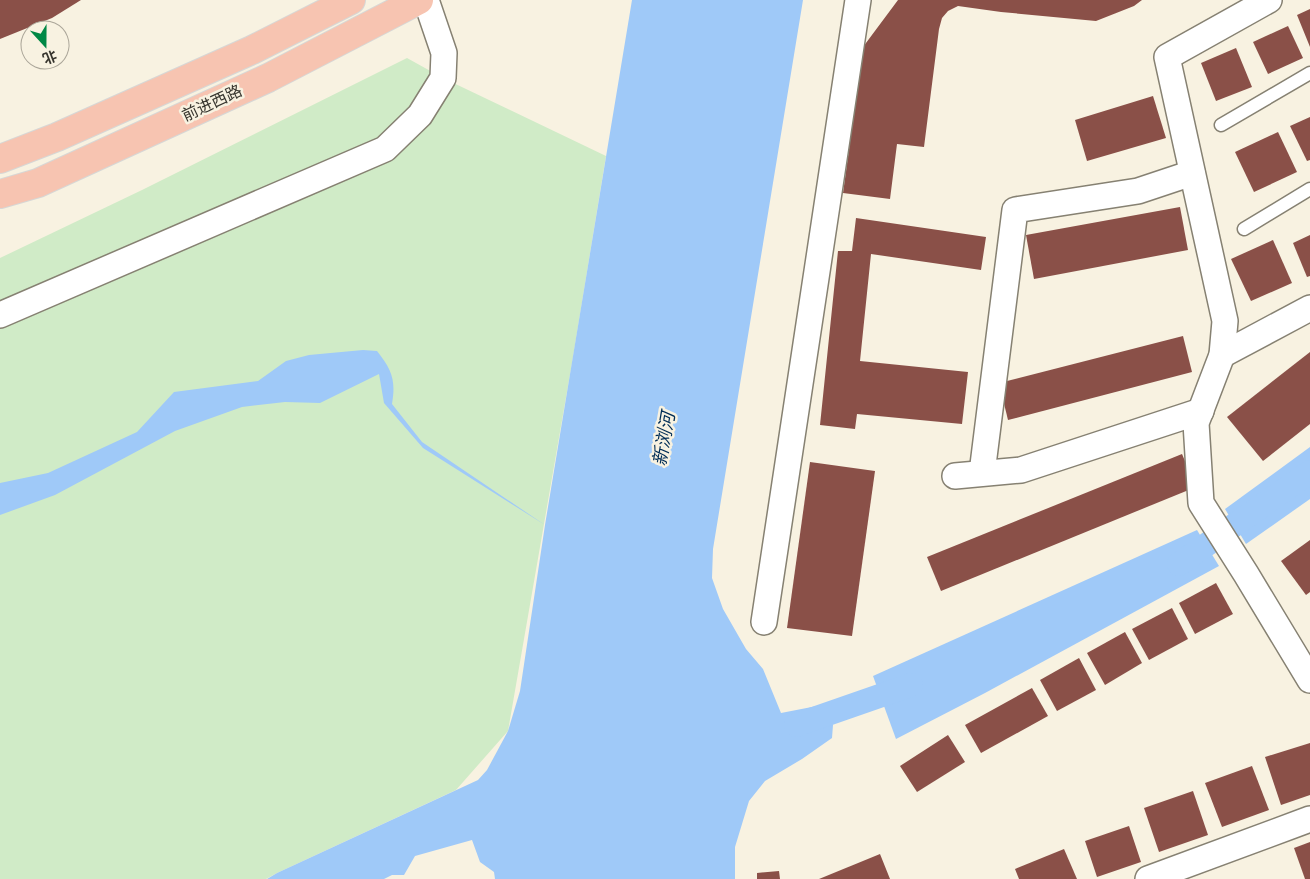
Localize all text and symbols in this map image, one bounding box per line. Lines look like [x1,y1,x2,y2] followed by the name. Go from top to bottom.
[20,20,70,70] north arrow
[40,46,59,67] text: 北
[179,81,245,125] street label: 前进西路
[648,408,680,467] water label: 新浏河

